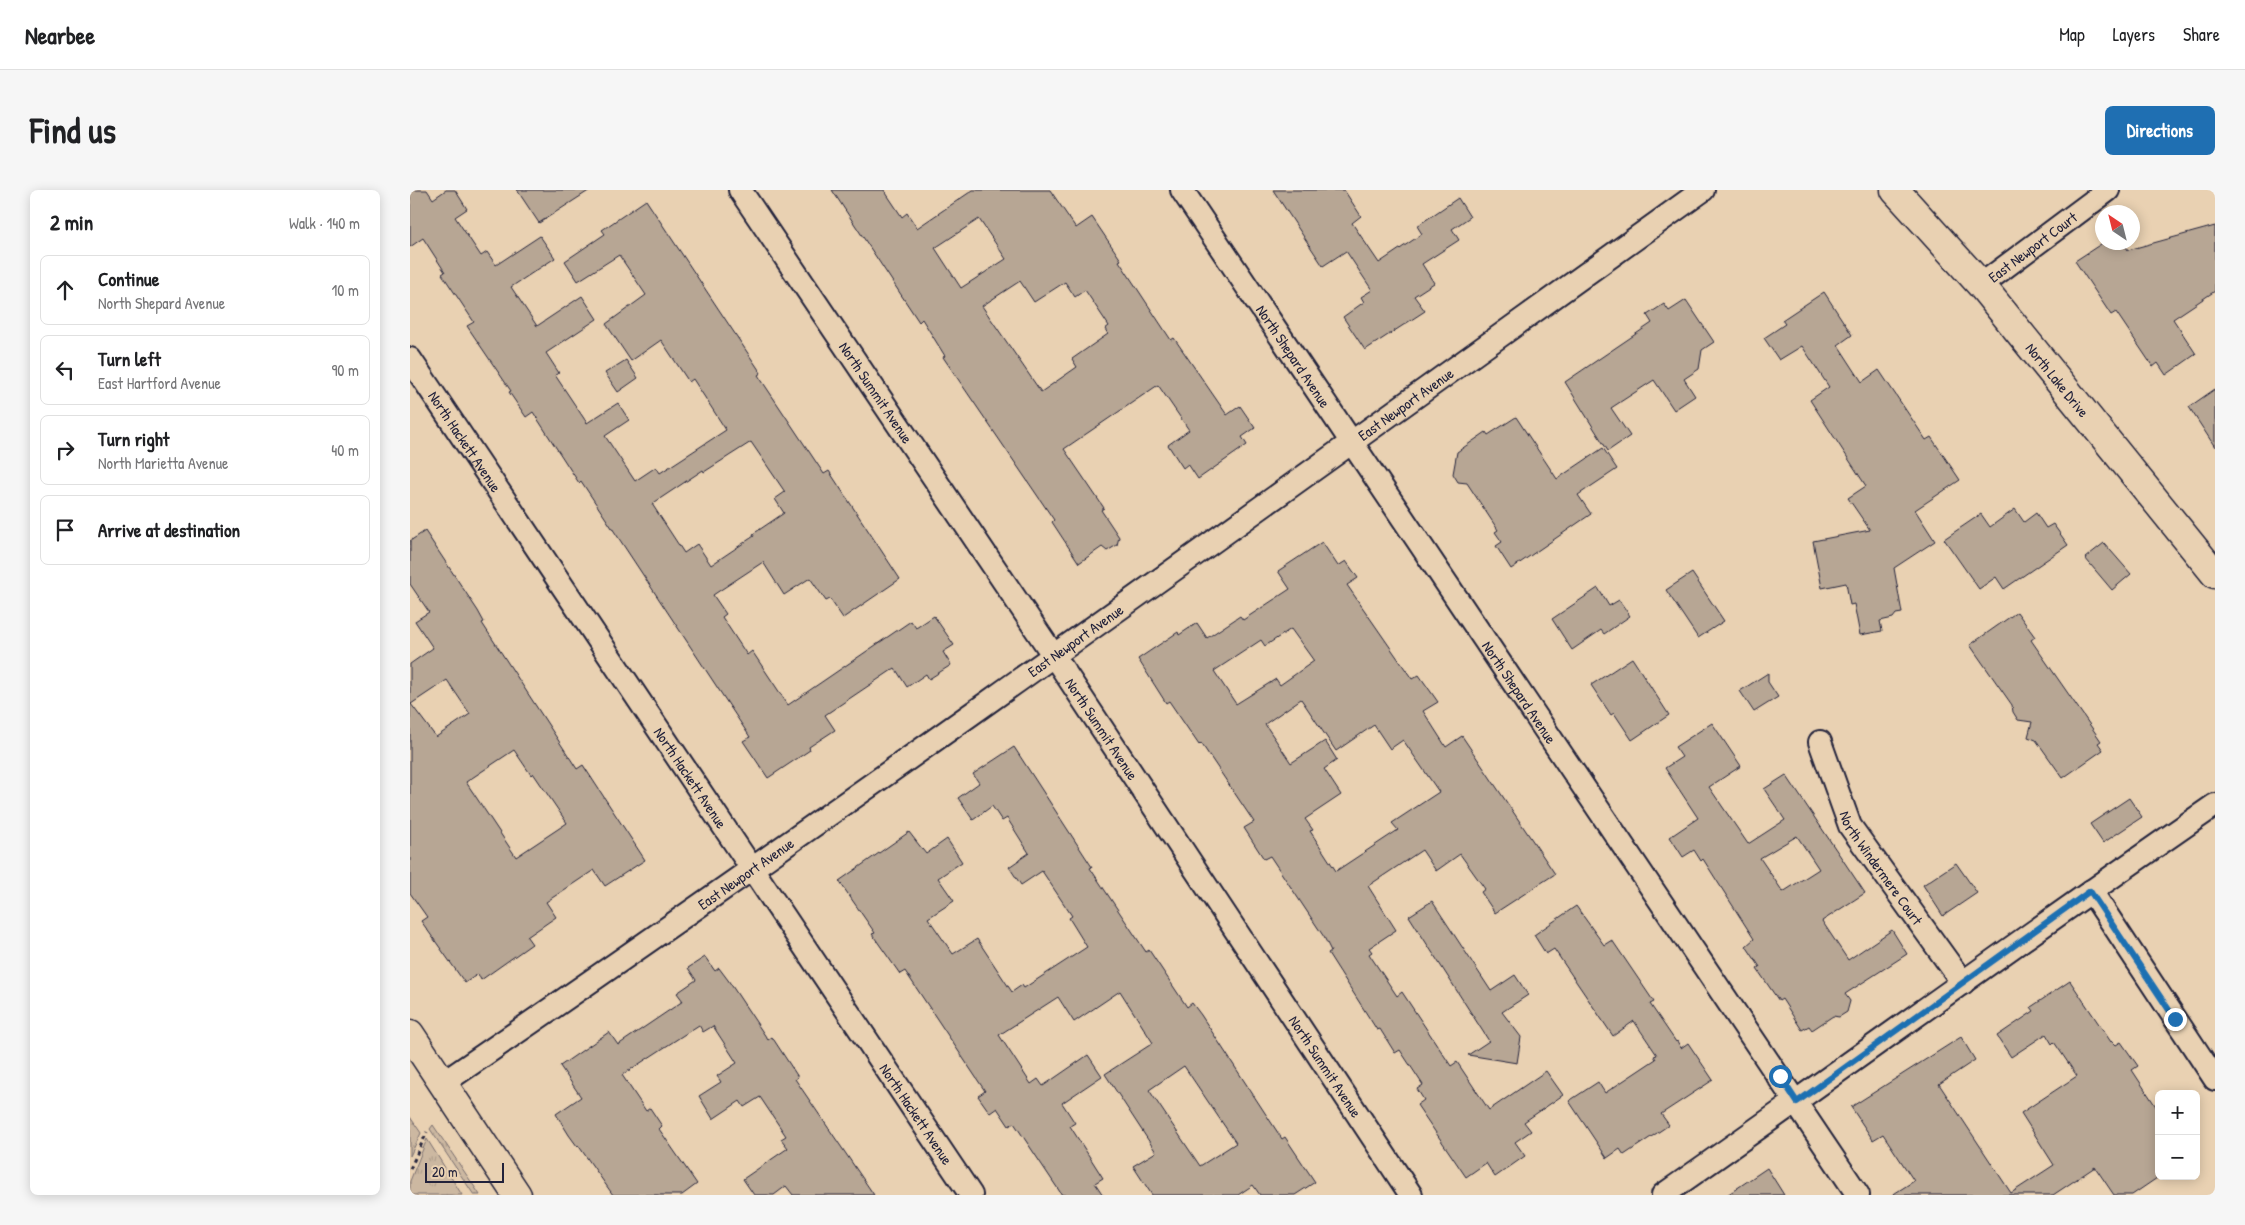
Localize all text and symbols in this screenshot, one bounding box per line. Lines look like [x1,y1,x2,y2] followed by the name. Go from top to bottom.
[25,19,95,51] text: Nearbee
[2059,22,2085,47] text: Map
[2113,22,2155,47] text: Layers
[2183,22,2220,47] text: Share
[2105,106,2215,155] button: Directions
[30,107,116,154] text: Find us
[2095,205,2140,250] north arrow
[1984,206,2082,287] street label: East Newport Court
[50,208,93,237] text: 2 min
[289,212,360,234] text: Walk · 140 m
[98,266,159,292] text: Continue
[51,276,79,304] icon: ahead
[331,279,359,301] text: 10 m
[98,292,225,314] text: North Shepard Avenue
[1252,301,1336,411] street label: North Shepard Avenue
[835,337,918,447] street label: North Summit Avenue
[2021,338,2094,421] street label: North Lake Drive
[98,346,161,372] text: Turn left
[51,356,79,384] icon: left
[331,359,359,381] text: 90 m
[1353,362,1457,445] street label: East Newport Avenue
[98,372,221,394] text: East Hartford Avenue
[424,387,507,496] street label: North Hackett Avenue
[98,426,169,452] text: Turn right
[51,436,79,464] icon: right
[331,439,359,461] text: 40 m
[98,452,228,474] text: North Marietta Avenue
[51,516,79,544] icon: arrive
[98,517,240,543] text: Arrive at destination
[1023,599,1127,681] street label: East Newport Avenue
[1478,637,1562,747] street label: North Shepard Avenue
[1061,674,1143,784] street label: North Summit Avenue
[649,723,732,832] street label: North Hackett Avenue
[1835,808,1929,929] street label: North Windermere Court
[693,832,798,914] street label: East Newport Avenue
[2164,1008,2187,1031] route end
[1284,1011,1367,1121] street label: North Summit Avenue
[875,1059,958,1169] street label: North Hackett Avenue
[1769,1065,1792,1088] route start
[2155,1090,2200,1180] map controls
[2155,1090,2200,1135] button: +
[2155,1135,2200,1180] button: −
[425,1160,504,1183] scale bar
[432,1162,458,1181] text: 20 m

